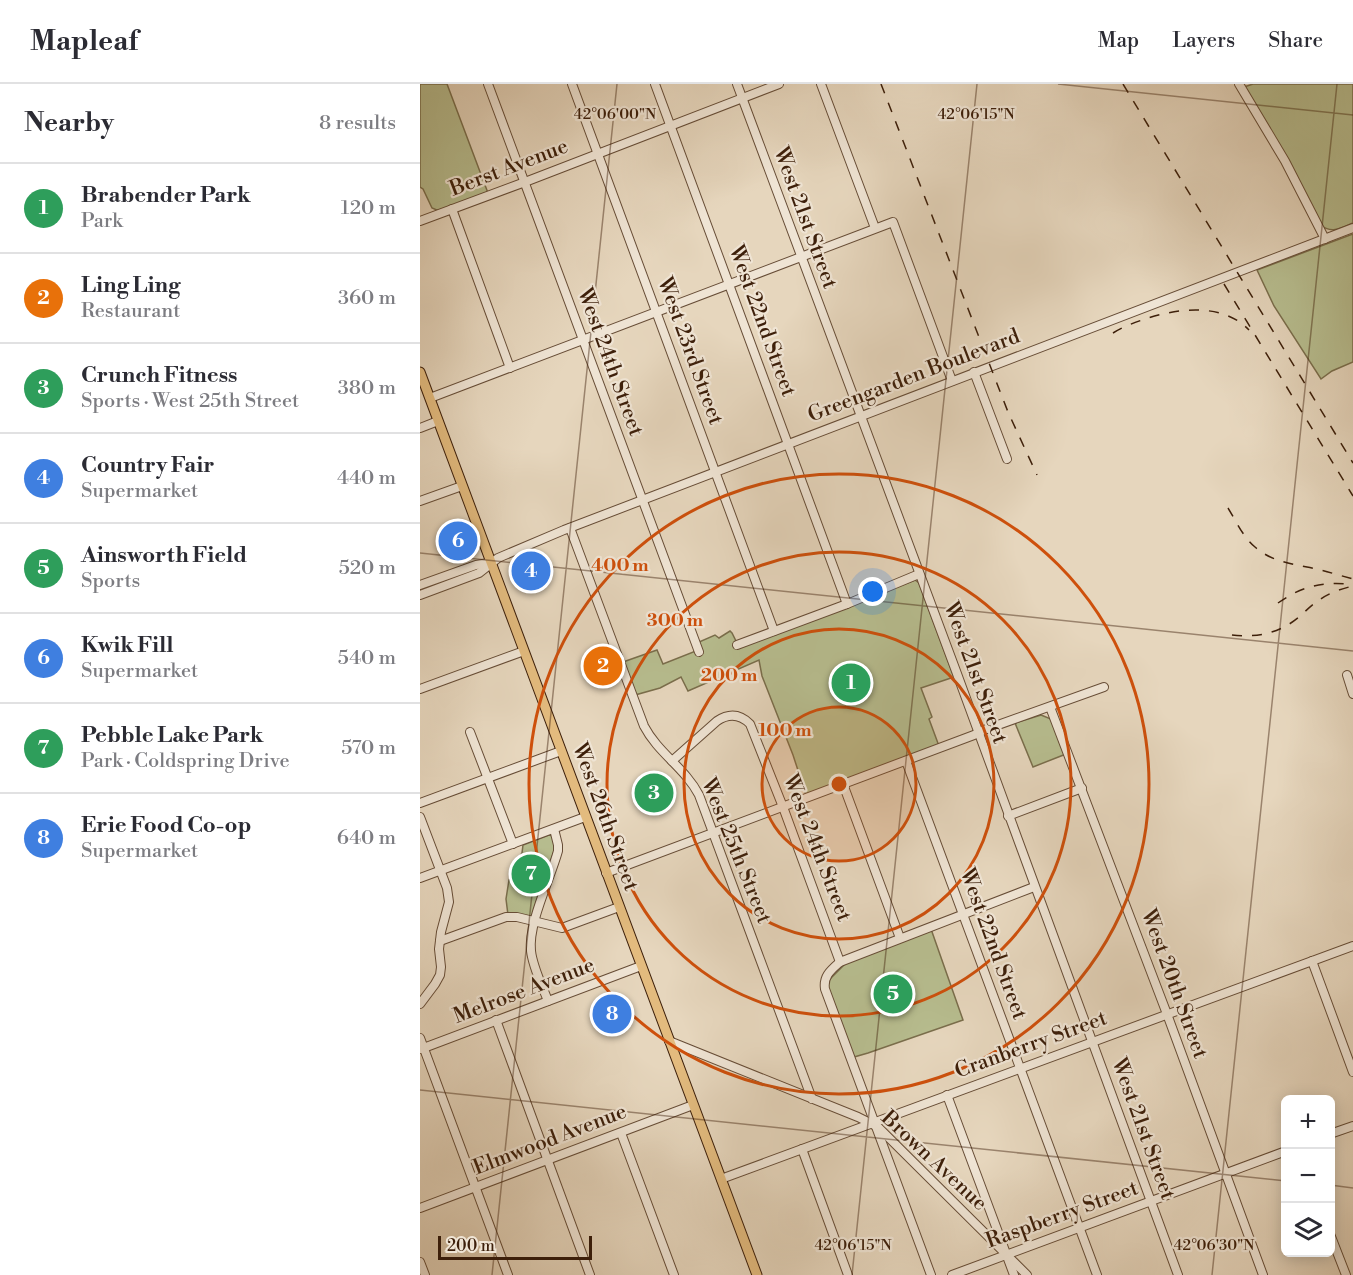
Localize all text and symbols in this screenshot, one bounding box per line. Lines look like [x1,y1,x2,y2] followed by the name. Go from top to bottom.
[30,24,138,59] text: Mapleaf
[1098,28,1139,54] text: Map
[1172,28,1235,54] text: Layers
[1268,28,1323,54] text: Share
[574,105,656,124] text: 42°06'00"N
[937,105,1015,124] text: 42°06'15"N
[24,107,114,139] text: Nearby
[319,111,396,136] text: 8 results
[445,134,572,203] street label: Berst Avenue
[767,143,843,293] street label: West 21st Street
[81,182,251,209] text: Brabender Park
[39,196,48,221] text: 1
[341,196,396,221] text: 120 m
[81,209,123,234] text: Park
[722,241,802,401] street label: West 22nd Street
[81,272,180,299] text: Ling Ling
[651,273,729,429] street label: West 23rd Street
[571,283,649,440] street label: West 24th Street
[37,286,50,311] text: 2
[338,286,396,311] text: 360 m
[81,299,180,324] text: Restaurant
[804,324,1024,428] street label: Greengarden Boulevard
[81,362,238,389] text: Crunch Fitness
[37,376,50,401] text: 3
[338,376,396,401] text: 380 m
[81,389,299,414] text: Sports · West 25th Street
[81,452,214,479] text: Country Fair
[37,466,50,491] text: 4
[337,466,396,491] text: 440 m
[81,479,198,504] text: Supermarket
[438,518,477,564] pin: 6
[81,542,247,569] text: Ainsworth Field
[512,548,550,594] pin: 4
[591,554,649,577] text: 400 m
[37,556,50,581] text: 5
[339,556,396,581] text: 520 m
[81,569,140,594] text: Sports
[858,577,887,606] your location
[937,598,1013,748] street label: West 21st Street
[647,609,704,632] text: 300 m
[81,632,174,659] text: Kwik Fill
[584,644,622,688] pin: 2
[37,646,50,671] text: 6
[338,646,396,671] text: 540 m
[81,659,198,684] text: Supermarket
[832,660,870,706] pin: 1
[701,664,758,687] text: 200 m
[758,719,812,742] text: 100 m
[81,722,263,749] text: Pebble Lake Park
[38,736,49,761] text: 7
[341,736,396,761] text: 570 m
[566,738,644,895] street label: West 26th Street
[81,749,290,774] text: Park · Coldspring Drive
[634,770,674,816] pin: 3
[777,770,857,926] street label: West 24th Street
[695,774,777,928] street label: West 25th Street
[829,774,849,794] centre of rings
[81,812,251,839] text: Erie Food Co-op
[37,826,50,851] text: 8
[337,826,396,851] text: 640 m
[81,839,198,864] text: Supermarket
[512,852,550,896] pin: 7
[953,864,1033,1024] street label: West 22nd Street
[1135,905,1213,1063] street label: West 20th Street
[450,952,598,1030] street label: Melrose Avenue
[874,972,912,1016] pin: 5
[592,992,632,1036] pin: 8
[951,1005,1111,1085] street label: Cranberry Street
[1105,1054,1181,1204] street label: West 21st Street
[1281,1095,1335,1257] map controls
[1281,1095,1335,1149] button: +
[470,1099,630,1181] street label: Elmwood Avenue
[875,1105,992,1217] street label: Brown Avenue
[1281,1149,1335,1203] button: −
[982,1175,1142,1255] street label: Raspberry Street
[1281,1203,1335,1257] button: layers
[438,1233,592,1260] scale bar
[447,1236,495,1256] text: 200 m
[814,1236,892,1255] text: 42°06'15"N
[1174,1236,1254,1255] text: 42°06'30"N

